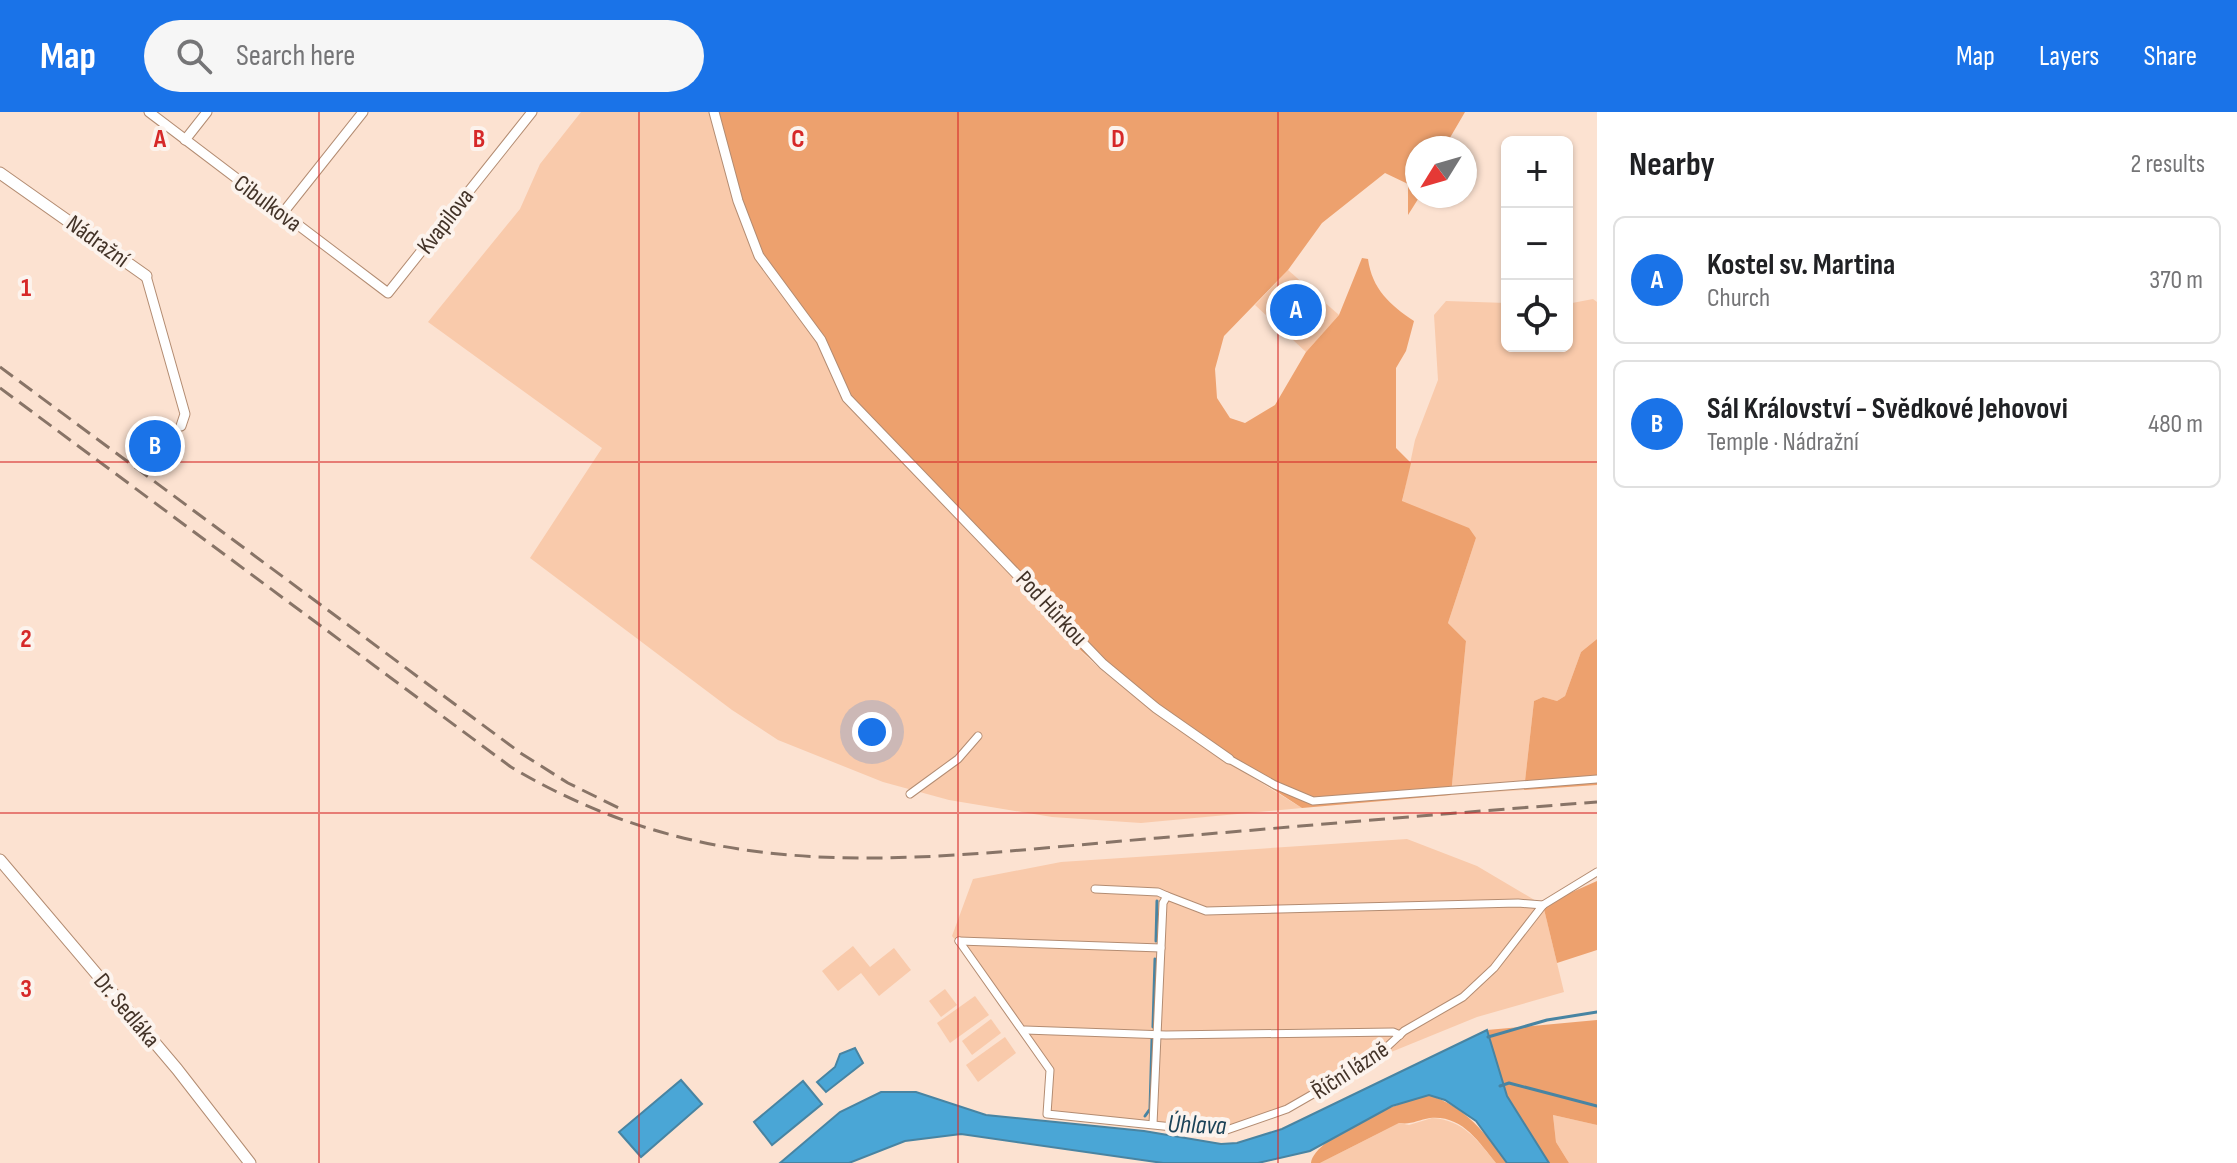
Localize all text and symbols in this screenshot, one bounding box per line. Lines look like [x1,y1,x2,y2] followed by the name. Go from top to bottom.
[144,20,704,92] search box
[40,34,96,79] text: Map
[172,34,216,78] icon: search
[236,38,355,74] text: Search here
[1956,40,1995,73] text: Map
[2039,40,2099,73] text: Layers
[2143,40,2197,73] text: Share
[153,124,167,155] text: A
[473,124,485,155] text: B
[791,124,805,155] text: C
[1111,124,1125,155] text: D
[1405,136,1477,208] north arrow
[1501,136,1573,352] map controls
[1501,136,1573,208] button: +
[1629,144,1715,185] text: Nearby
[2131,149,2205,180] text: 2 results
[228,169,307,238] street label: Cibulkova
[411,183,480,260] street label: Kvapilova
[1501,208,1573,280] button: −
[61,209,135,274] street label: Nádražní
[1707,247,1895,283] text: Kostel sv. Martina
[1651,265,1663,296] text: A
[2149,265,2203,296] text: 370 m
[21,273,31,304] text: 1
[1270,280,1322,340] pin: A
[1501,280,1573,352] button: locate
[1707,283,1770,314] text: Church
[1707,391,2068,427] text: Sál Království - Svědkové Jehovovi
[1651,409,1663,440] text: B
[2148,409,2203,440] text: 480 m
[129,416,181,476] pin: B
[1707,427,1859,458] text: Temple · Nádražní
[1010,565,1094,652] street label: Pod Hůrkou
[20,624,32,655] text: 2
[852,712,892,752] your location
[87,967,166,1053] street label: Dr. Sedláka
[20,974,32,1005] text: 3
[1306,1035,1394,1106] street label: Říční lázně
[1167,1109,1227,1142] water label: Úhlava

